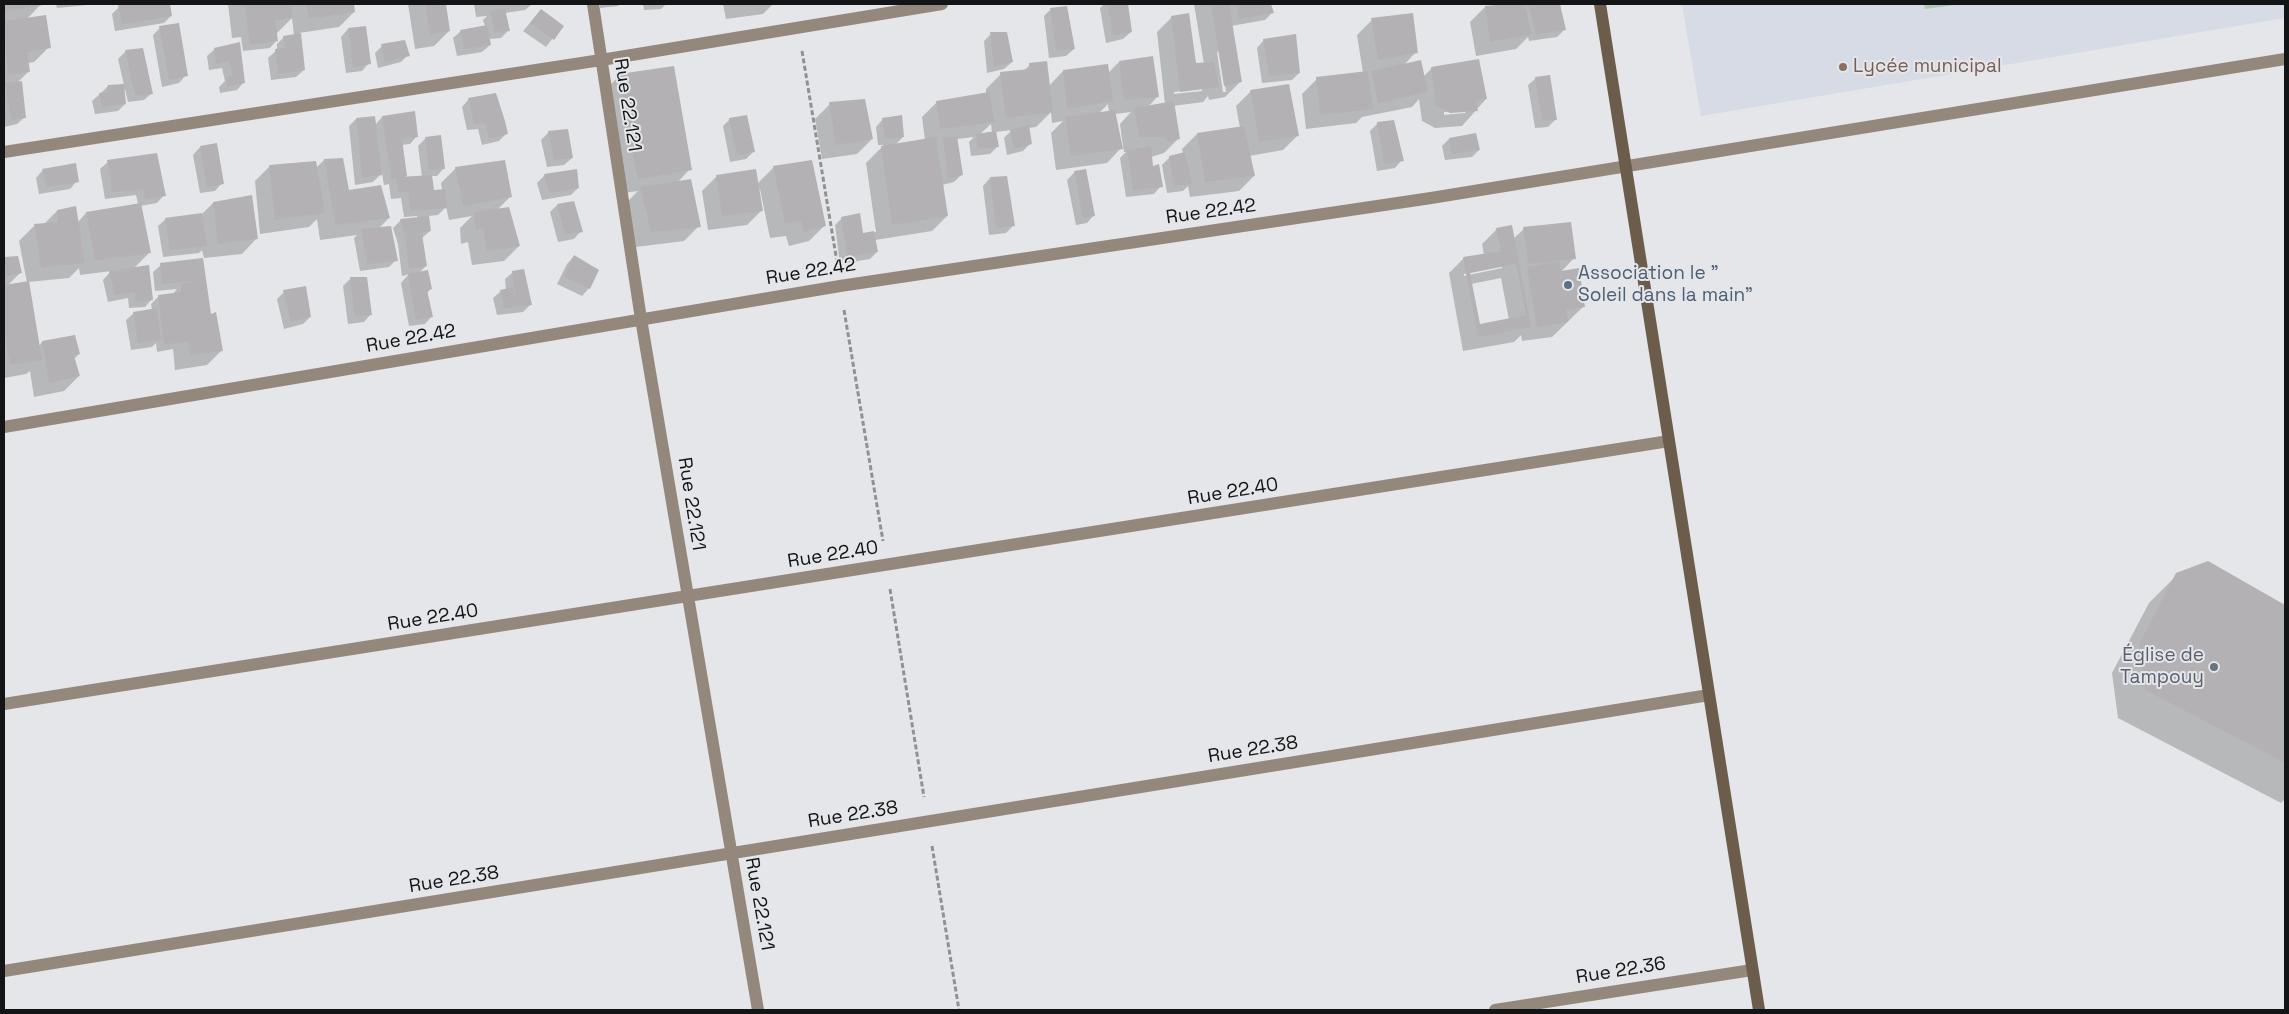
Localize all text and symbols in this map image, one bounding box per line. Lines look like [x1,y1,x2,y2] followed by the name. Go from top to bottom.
[1853,56,2002,78] place label: Lycée municipal
[608,57,646,153] street label: Rue 22.121
[1837,61,1849,73] marker: Lycée municipal
[1164,194,1258,230] street label: Rue 22.42
[764,254,858,290] street label: Rue 22.42
[1578,263,1753,307] place label: Association le " Soleil dans la main"
[1562,279,1574,291] marker: Association le " Soleil dans la main"
[364,320,458,358] street label: Rue 22.42
[672,456,710,552] street label: Rue 22.121
[1186,474,1280,510] street label: Rue 22.40
[786,537,880,573] street label: Rue 22.40
[386,600,480,636] street label: Rue 22.40
[2120,645,2204,689] place label: Église de Tampouy
[2208,661,2220,673] marker: Église de Tampouy
[1206,732,1300,768] street label: Rue 22.38
[806,797,900,833] street label: Rue 22.38
[740,856,778,952] street label: Rue 22.121
[407,862,501,898] street label: Rue 22.38
[1574,953,1668,989] street label: Rue 22.36

